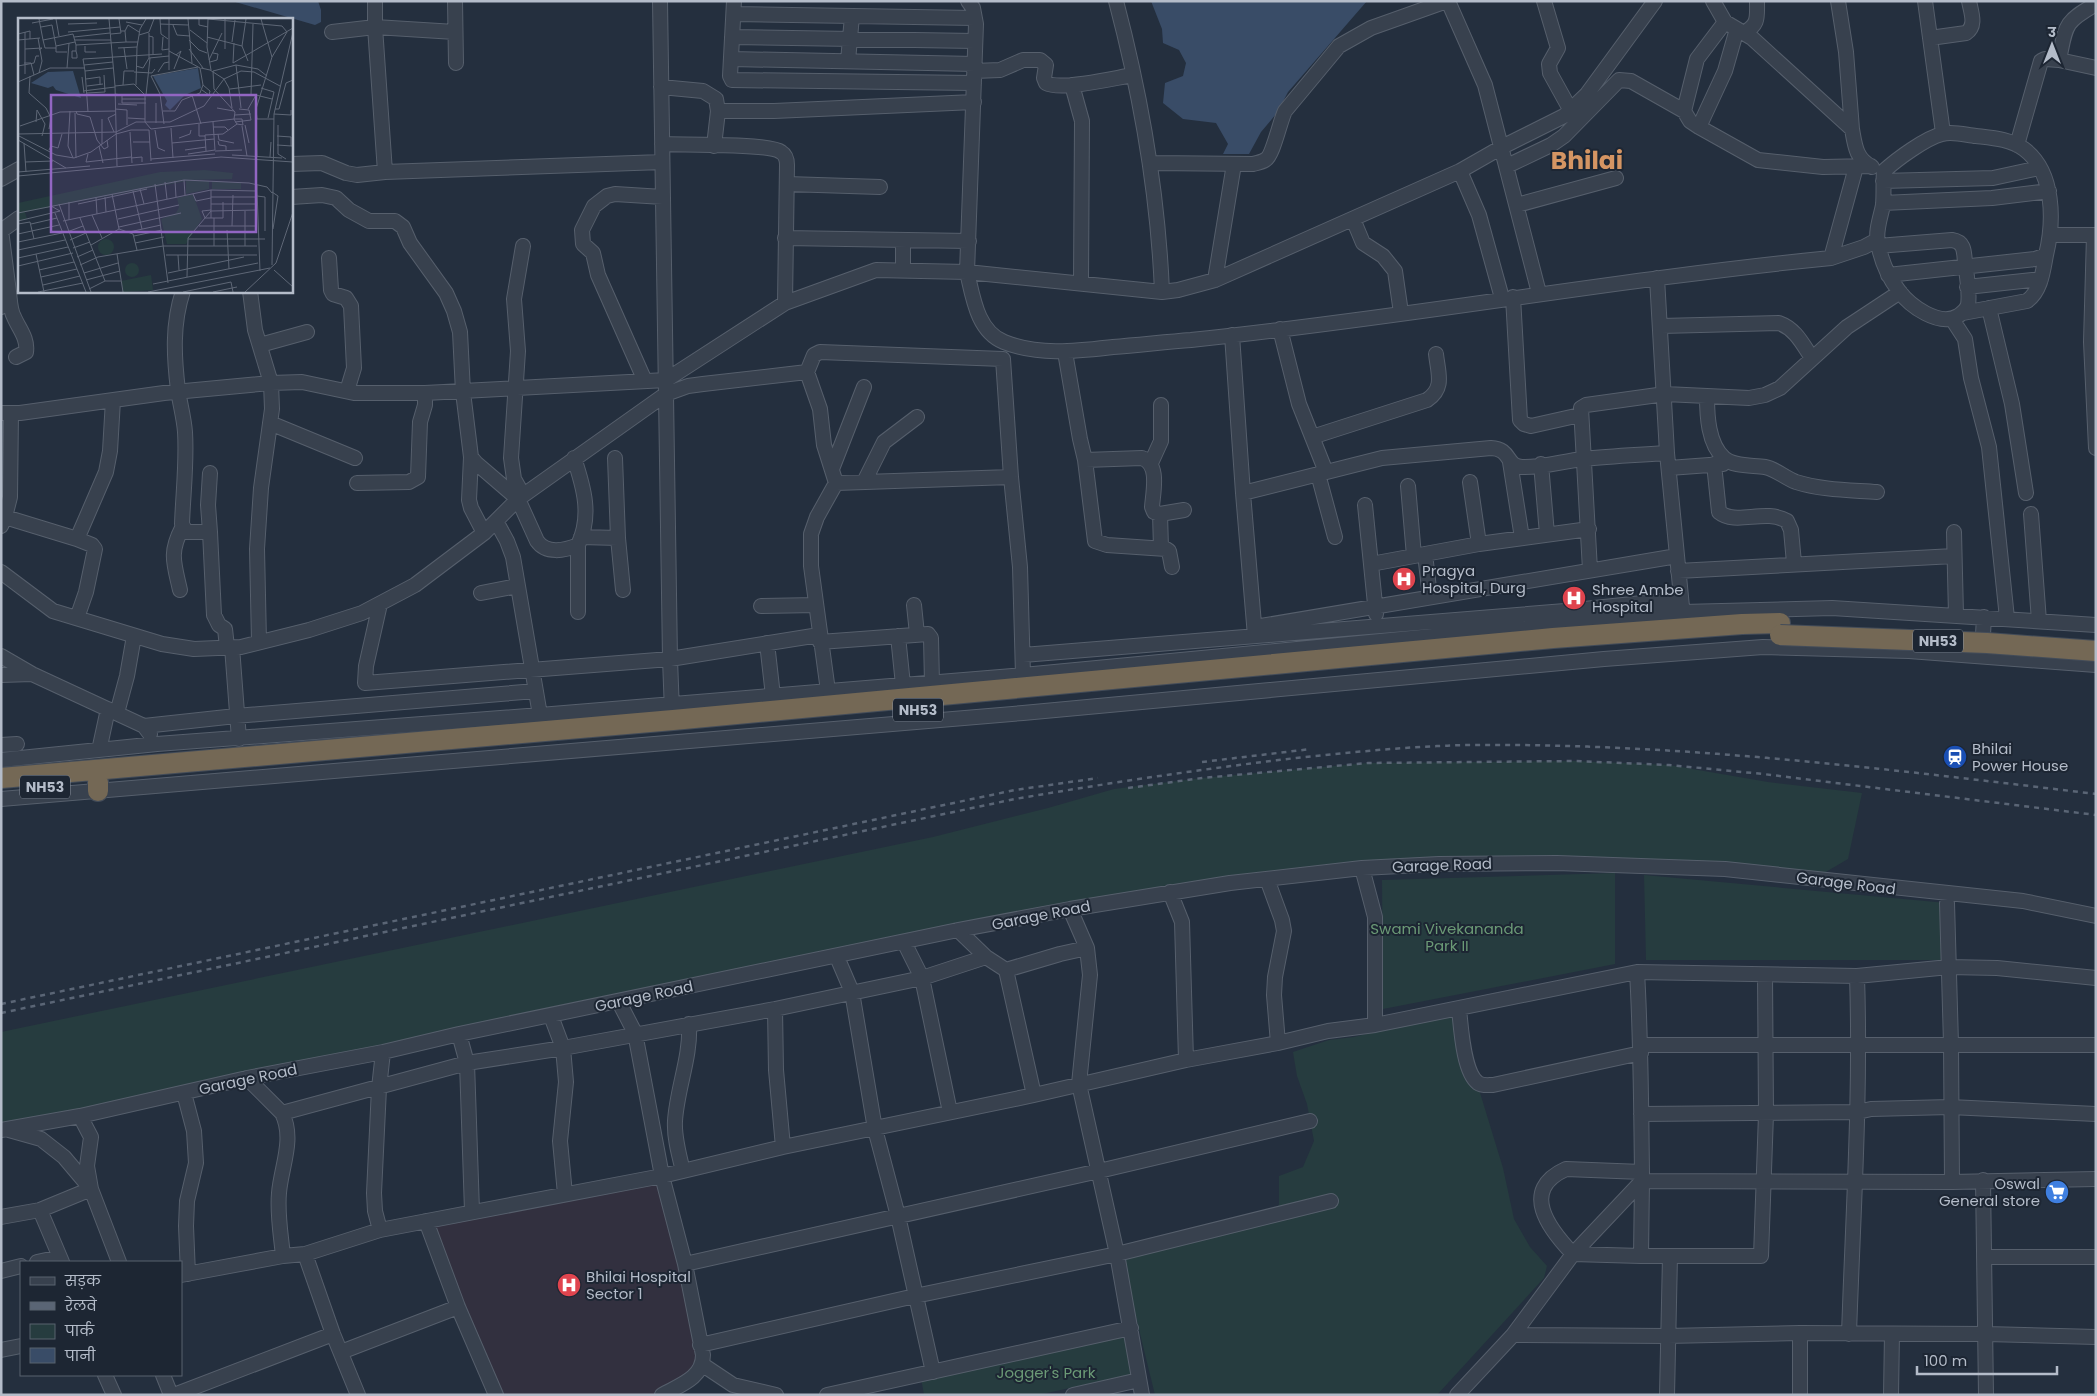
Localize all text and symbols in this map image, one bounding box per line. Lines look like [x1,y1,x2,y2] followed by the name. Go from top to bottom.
[18,18,292,292] inset map
[2027,20,2077,70] north arrow
[2047,22,2057,42] text: उ
[1551,143,1623,178] district label: Bhilai
[1422,560,1526,598] place label: Pragya Hospital, Durg
[1391,566,1417,592] hospital icon: Pragya Hospital, Durg
[1592,579,1684,617] place label: Shree Ambe Hospital
[1561,585,1587,611] hospital icon: Shree Ambe Hospital
[1913,630,1963,652] road number: NH53
[893,698,943,722] road number: NH53
[1972,738,2068,776] place label: Bhilai Power House
[1942,744,1968,770] station icon: Bhilai Power House
[20,776,70,799] road number: NH53
[1392,853,1492,877] street label: Garage Road
[1795,866,1897,900] street label: Garage Road
[990,895,1092,935] street label: Garage Road
[1370,918,1524,956] park label: Swami Vivekananda Park II
[593,975,695,1017] street label: Garage Road
[197,1058,299,1100] street label: Garage Road
[1939,1173,2040,1211] place label: Oswal General store
[2044,1179,2070,1205] supermarket icon: Oswal General store
[20,1261,182,1376] legend
[586,1266,691,1304] place label: Bhilai Hospital Sector 1
[64,1270,102,1291] text: सड़क
[556,1272,582,1298] hospital icon: Bhilai Hospital Sector 1
[64,1295,98,1316] text: रेलवे
[64,1320,95,1341] text: पार्क
[1917,1344,2057,1376] scale bar
[64,1345,96,1366] text: पानी
[1924,1350,1967,1371] text: 100 m
[996,1362,1096,1383] park label: Jogger's Park

